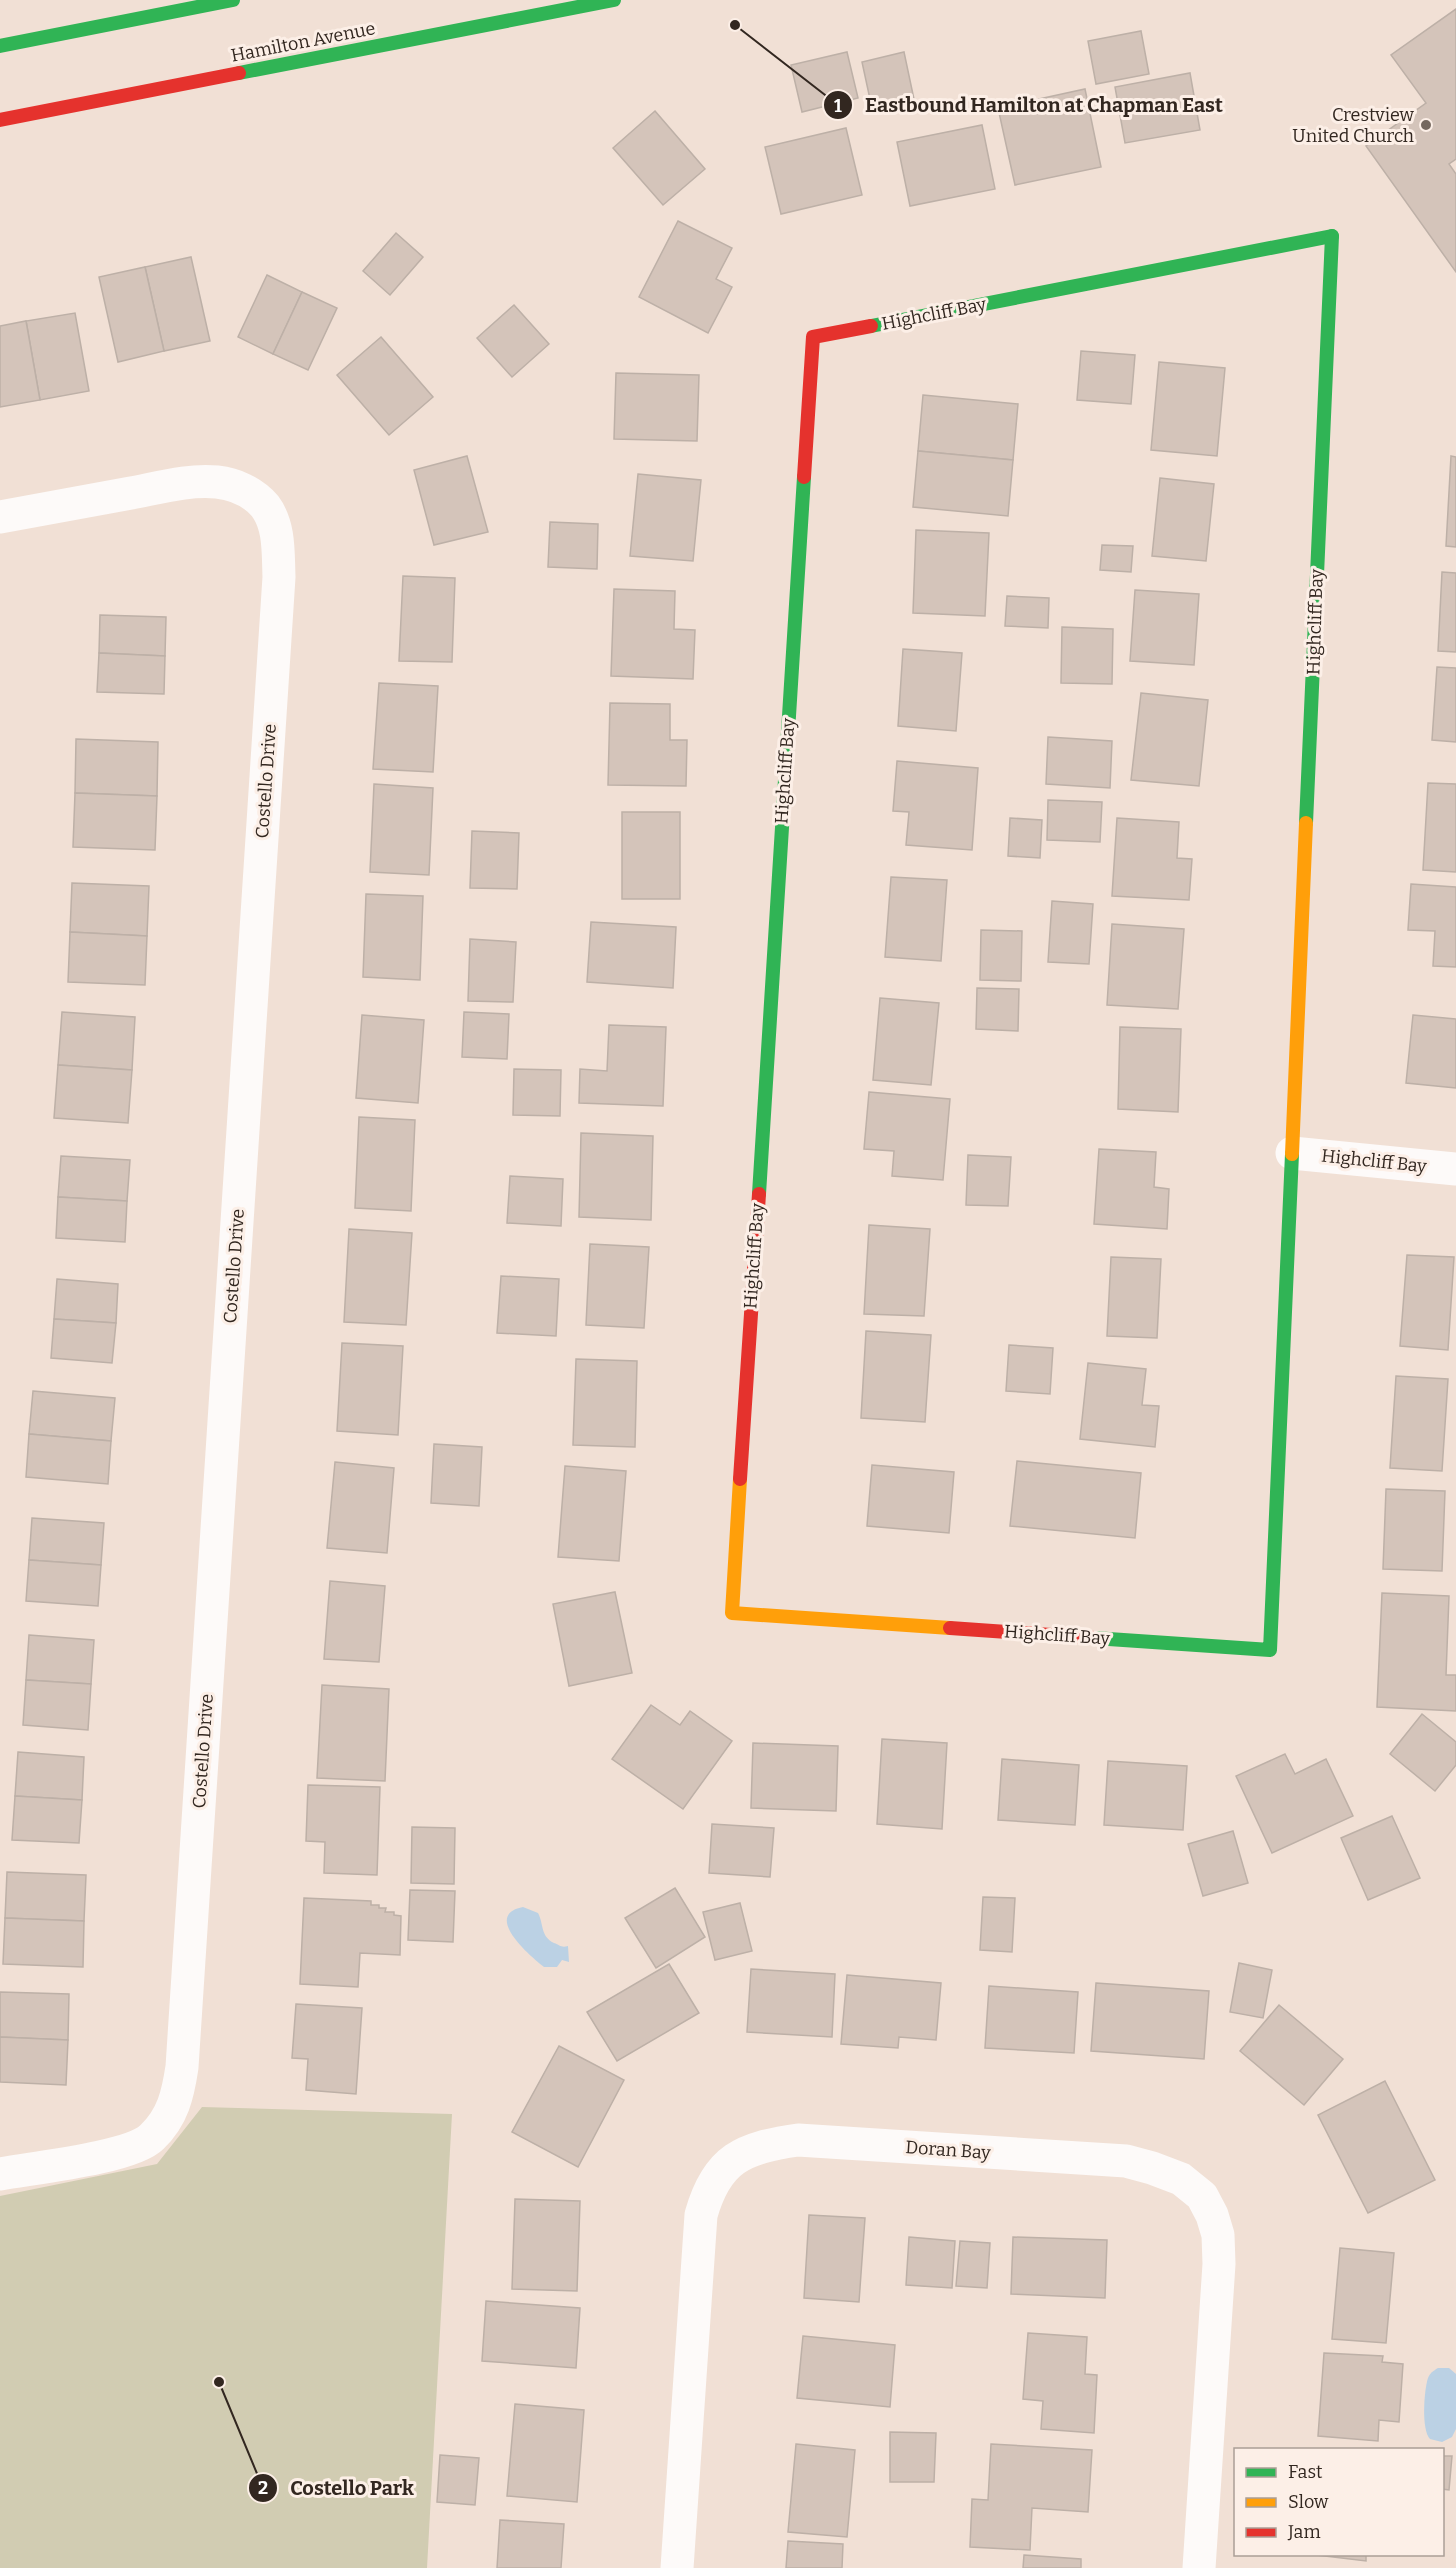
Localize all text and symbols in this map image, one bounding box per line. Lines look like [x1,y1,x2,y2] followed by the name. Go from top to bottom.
[229,17,377,67] street label: Hamilton Avenue
[823,86,1235,124] callout: Eastbound Hamilton at Chapman East
[865,93,1223,117] text: Eastbound Hamilton at Chapman East
[834,95,842,117] text: 1
[1292,104,1415,147] place label: Crestview United Church
[1419,118,1433,132] marker: Crestview United Church
[880,293,989,335] street label: Highcliff Bay
[1302,568,1328,675] street label: Highcliff Bay
[770,717,800,825] street label: Highcliff Bay
[251,723,281,839] street label: Costello Drive
[1320,1145,1428,1178] street label: Highcliff Bay
[739,1202,769,1310] street label: Highcliff Bay
[219,1208,249,1324] street label: Costello Drive
[1003,1620,1111,1650] street label: Highcliff Bay
[188,1693,218,1809] street label: Costello Drive
[905,2136,992,2164] street label: Doran Bay
[1234,2448,1444,2556] legend
[1288,2461,1323,2483] text: Fast
[248,2469,426,2507] callout: Costello Park
[290,2476,414,2500] text: Costello Park
[258,2477,268,2499] text: 2
[1288,2491,1329,2513] text: Slow
[1287,2521,1321,2543] text: Jam

